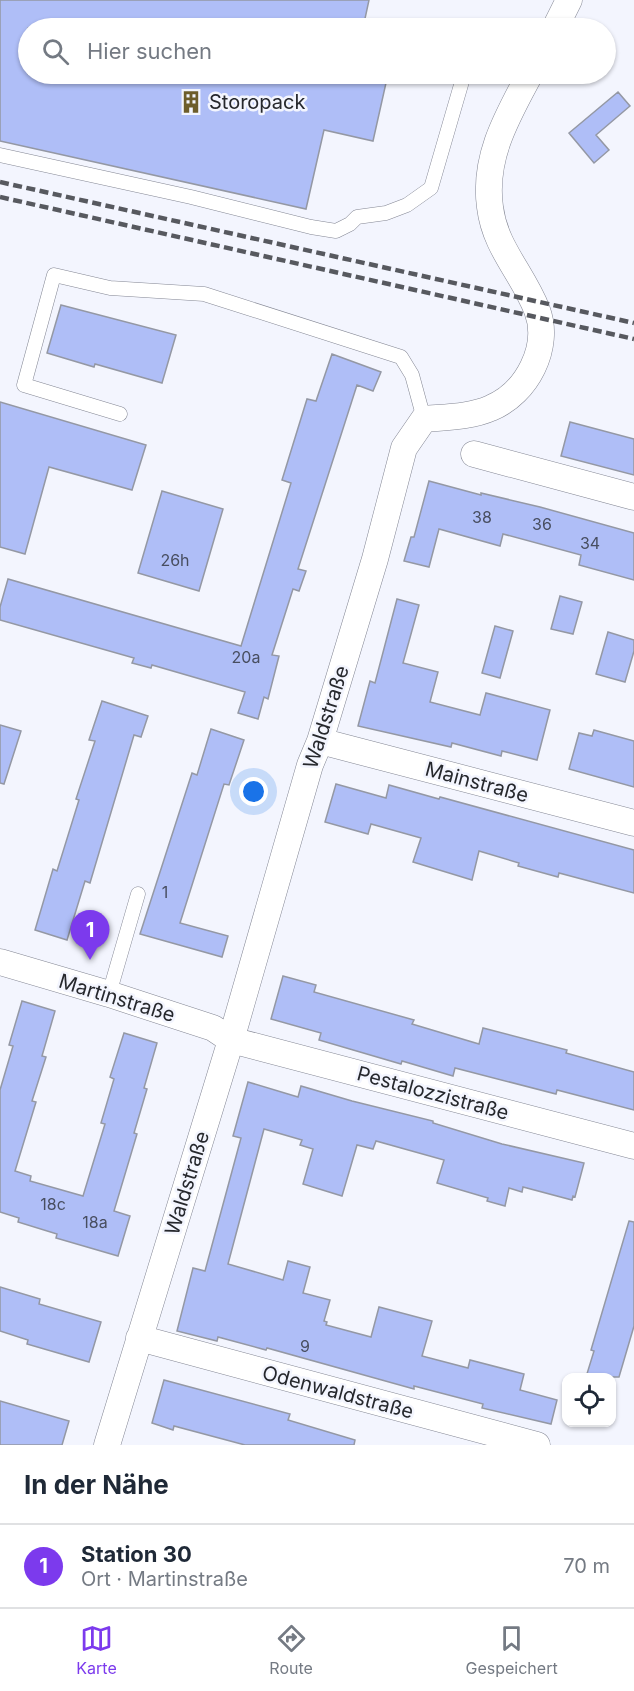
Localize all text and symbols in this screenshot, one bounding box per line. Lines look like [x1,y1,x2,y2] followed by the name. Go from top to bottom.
[18,18,616,84] search box
[39,35,72,68] icon: search
[87,38,212,64] text: Hier suchen
[178,89,204,115] building icon: Storopack
[209,90,305,114] place label: Storopack
[472,507,492,527] house number: 38
[532,514,552,534] house number: 36
[580,533,600,553] house number: 34
[160,550,190,570] house number: 26h
[232,647,260,667] house number: 20a
[298,662,354,772] street label: Waldstraße
[423,757,531,807] street label: Mainstraße
[239,777,268,806] your location
[162,882,168,902] house number: 1
[70,910,110,960] pin: 1
[56,969,178,1027] street label: Martinstraße
[355,1061,511,1125] street label: Pestalozzistraße
[160,1128,214,1238] street label: Waldstraße
[40,1194,66,1214] house number: 18c
[82,1212,108,1232] house number: 18a
[300,1336,310,1356] house number: 9
[260,1360,416,1424] street label: Odenwaldstraße
[562,1373,616,1427] map controls
[562,1373,616,1427] button: locate
[24,1469,169,1500] text: In der Nähe
[81,1541,192,1567] text: Station 30
[39,1554,48,1578] text: 1
[563,1554,610,1578] text: 70 m
[81,1567,248,1591] text: Ort · Martinstraße
[76,1622,117,1678] tab: Karte
[269,1622,313,1678] tab: Route
[466,1622,558,1678] tab: Gespeichert

